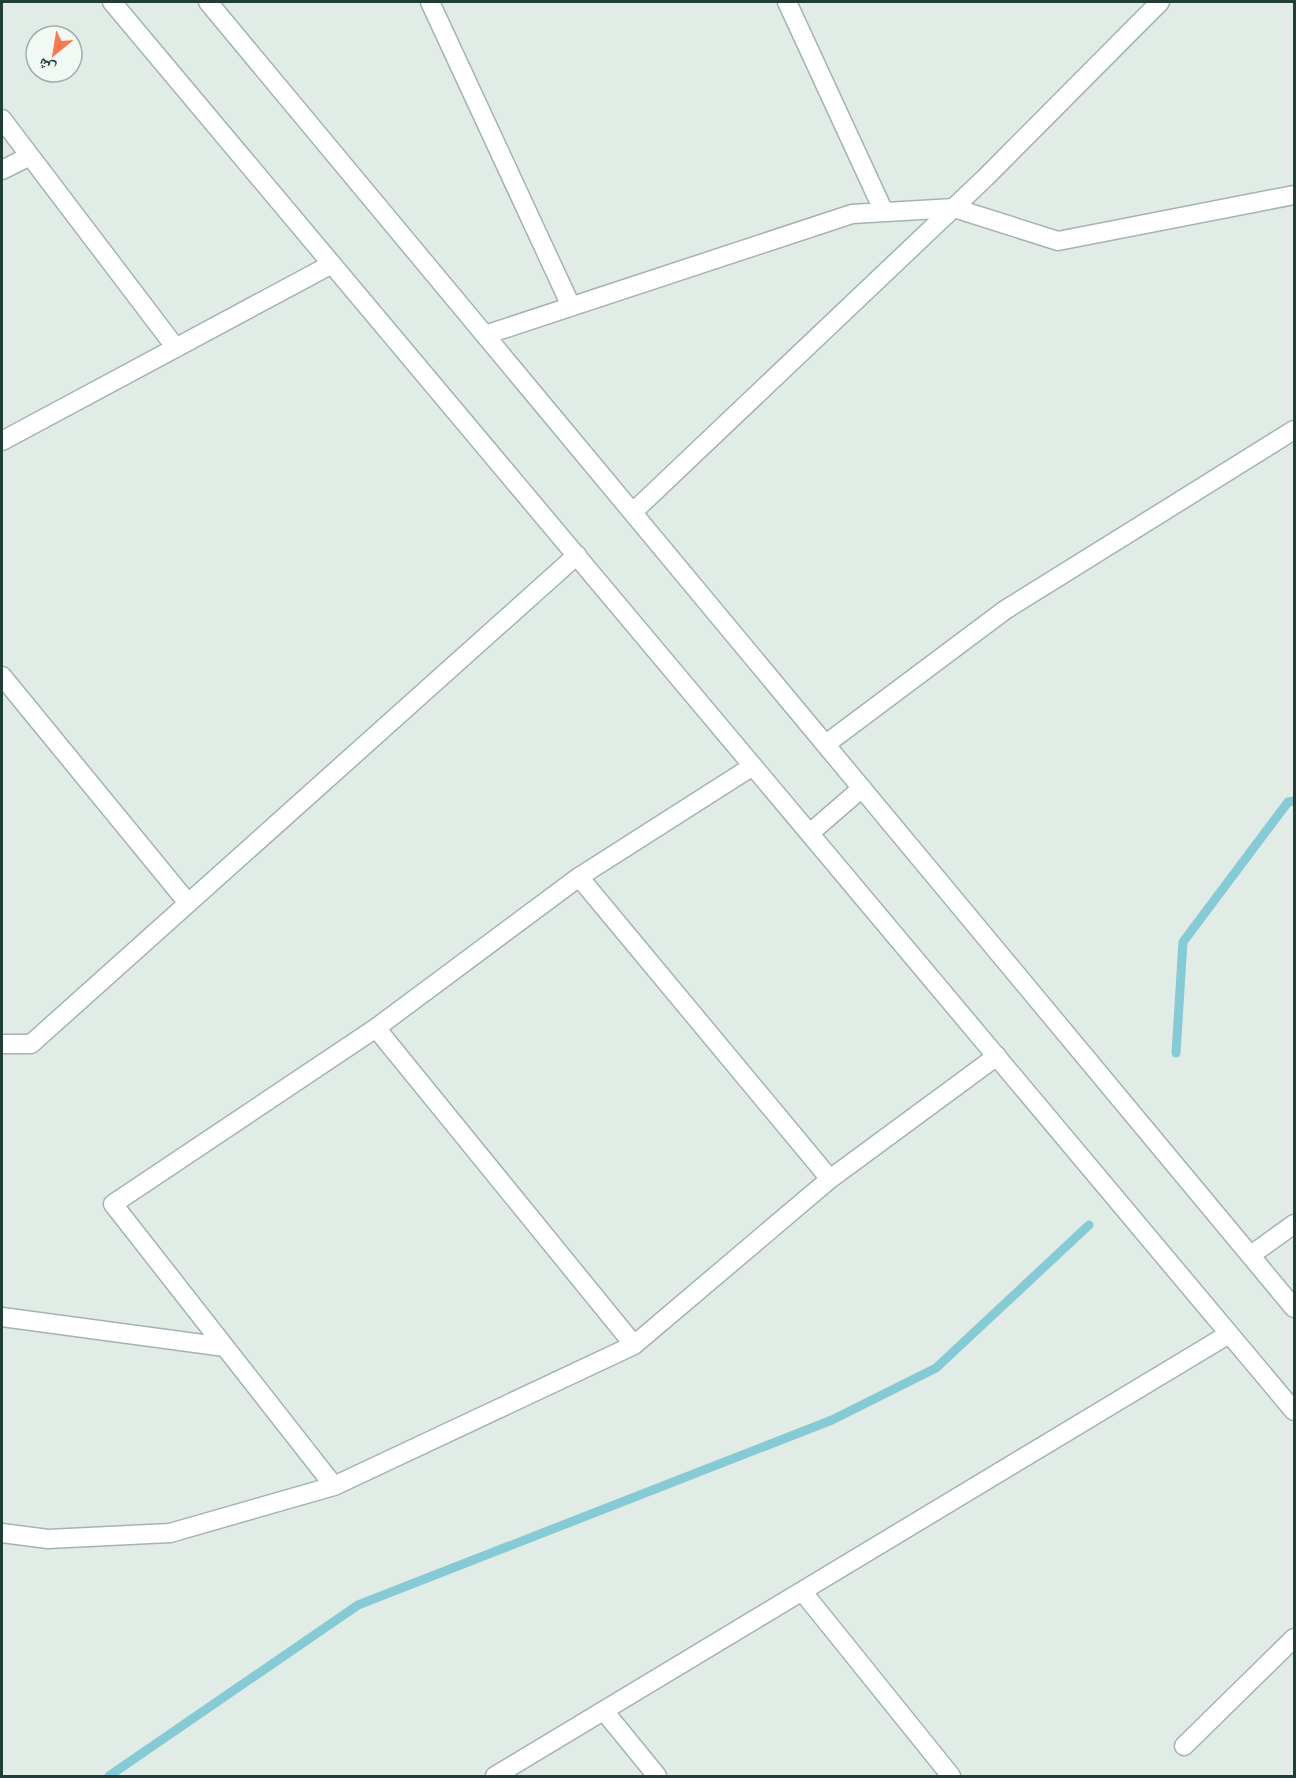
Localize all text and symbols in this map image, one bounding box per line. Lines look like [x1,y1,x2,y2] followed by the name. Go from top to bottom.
[24,24,84,84] north arrow
[35,53,59,79] text: ش

